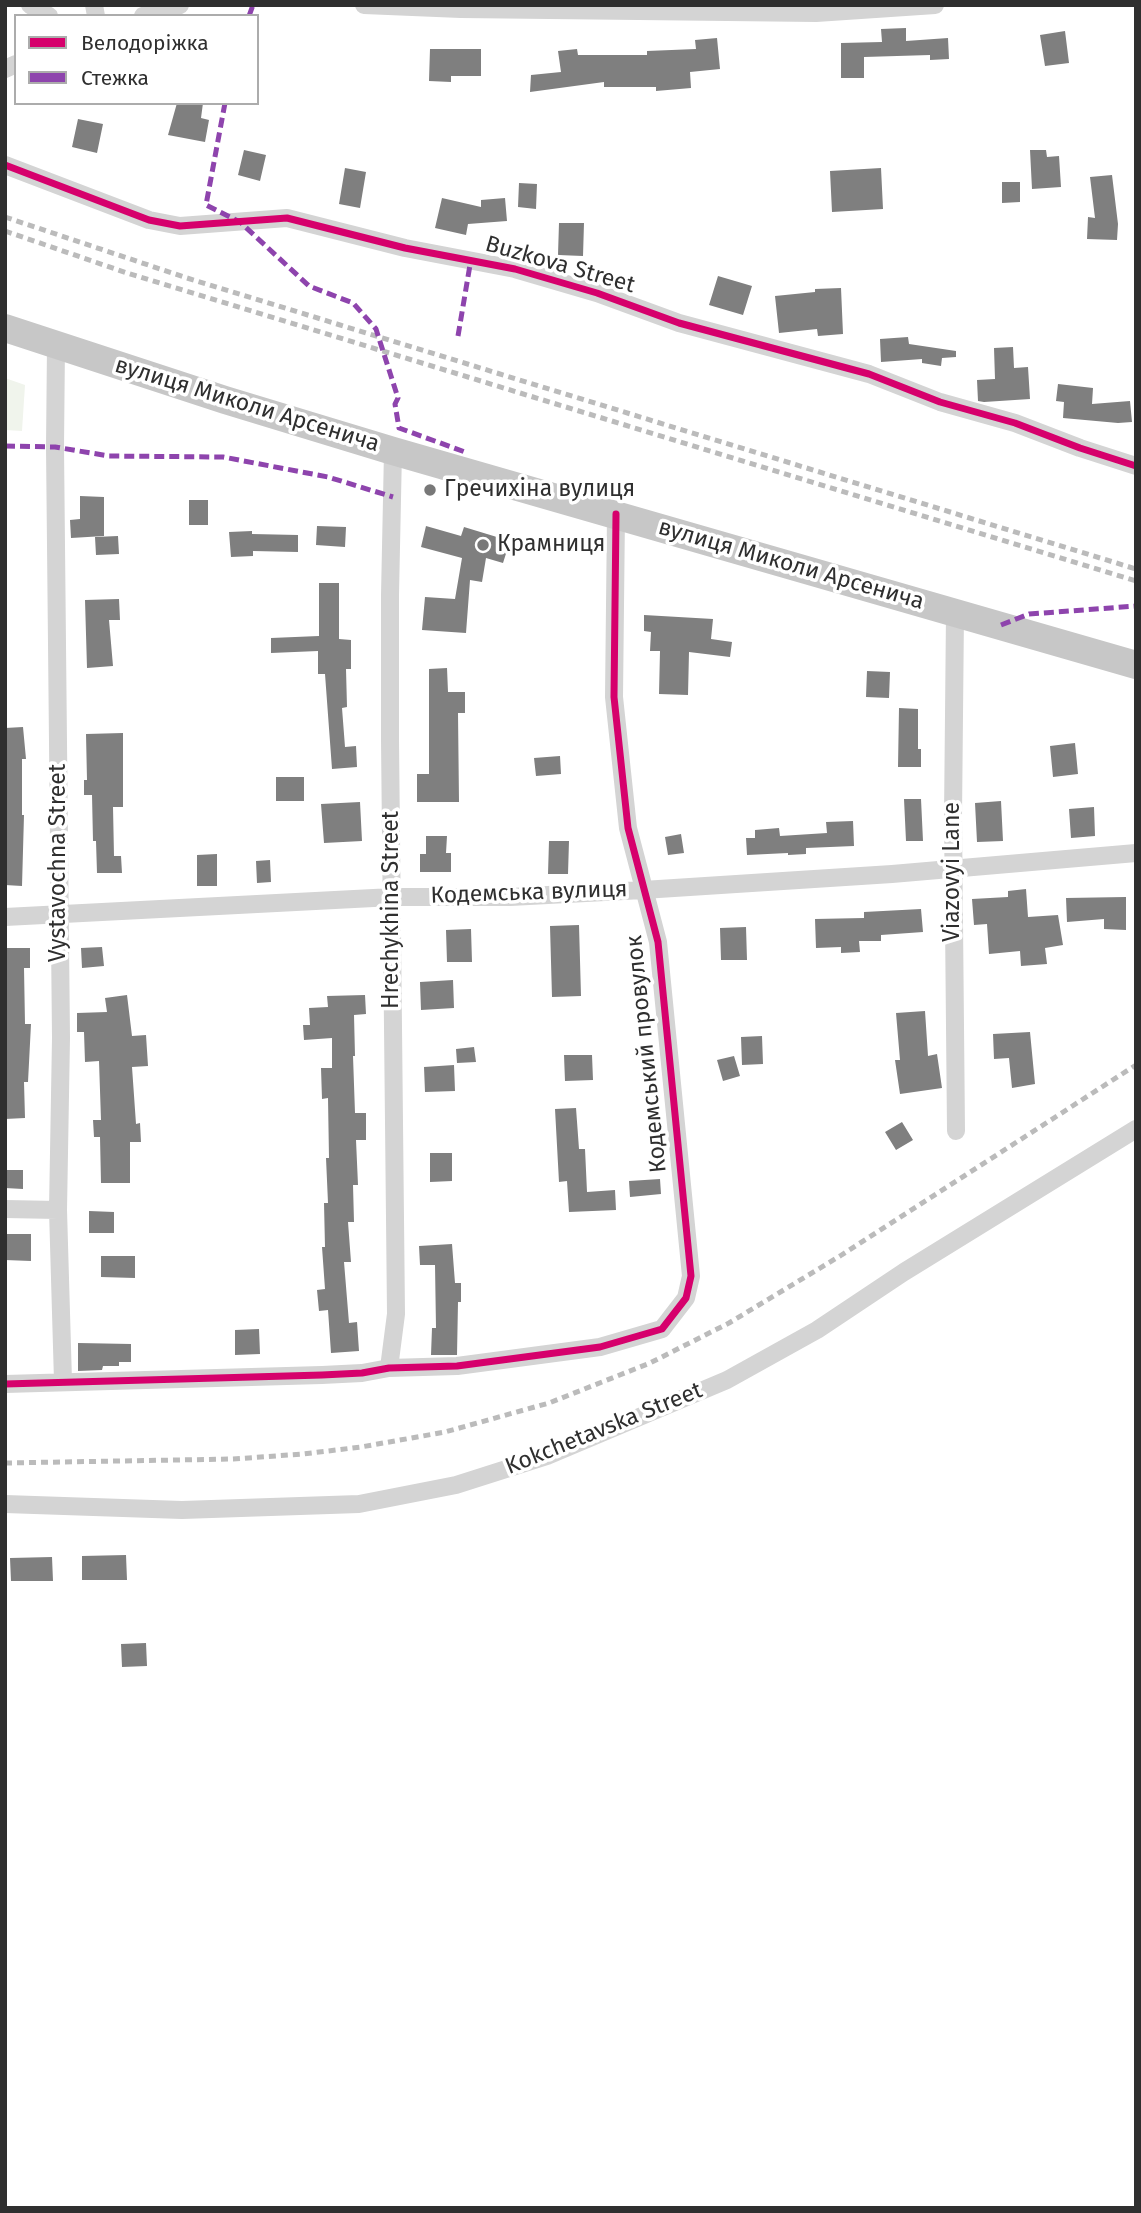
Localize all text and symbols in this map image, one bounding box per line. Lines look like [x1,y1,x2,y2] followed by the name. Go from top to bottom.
[14,14,259,105] legend
[81,30,209,56] text: Велодоріжка
[81,65,149,91] text: Стежка
[482,230,638,300] street label: Buzkova Street
[111,352,383,458] street label: вулиця Миколи Арсенича
[444,476,635,504] place label: Гречихіна вулиця
[422,482,438,498] marker: Гречихіна вулиця
[655,514,927,616] street label: вулиця Миколи Арсенича
[497,531,605,559] place label: Крамниця
[475,537,491,553] marker: Крамниця
[45,764,73,962] street label: Vystavochna Street
[939,802,967,942] street label: Viazovyi Lane
[378,811,406,1009] street label: Hrechykhina Street
[430,876,628,910] street label: Кодемська вулиця
[621,934,673,1174] street label: Кодемський провулок
[502,1377,706,1481] street label: Kokchetavska Street

